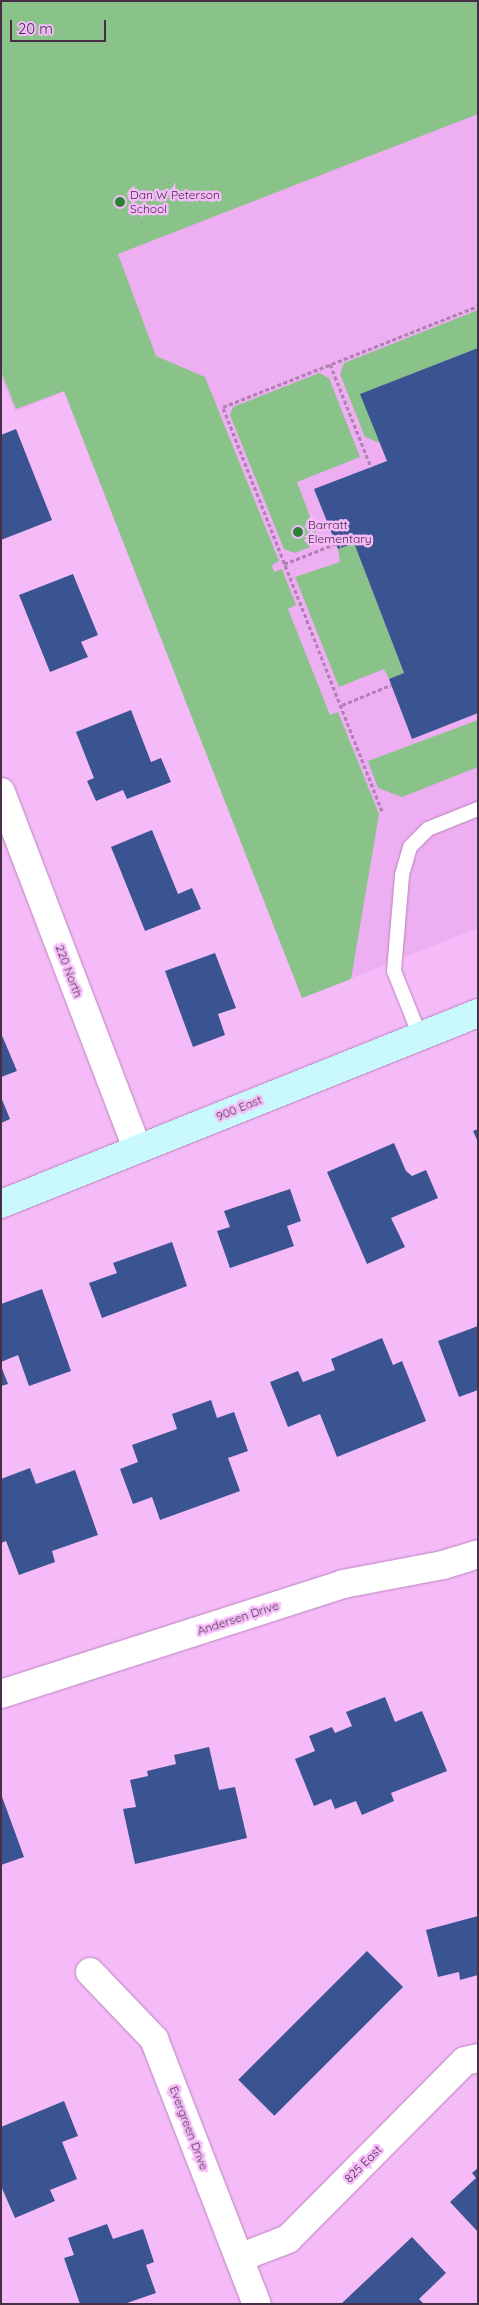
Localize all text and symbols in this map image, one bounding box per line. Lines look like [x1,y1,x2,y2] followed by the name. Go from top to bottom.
[12,10,109,42] scale bar
[18,19,53,38] text: 20 m
[130,188,220,216] place label: Dan W Peterson School
[114,196,126,208] marker: Dan W Peterson School
[308,518,372,546] place label: Barratt Elementary
[292,526,304,538] marker: Barratt Elementary
[52,943,86,999] street label: 220 North
[214,1092,264,1124] street label: 900 East
[195,1598,281,1638] street label: Andersen Drive
[166,2084,212,2172] street label: Evergreen Drive
[341,2142,385,2186] street label: 825 East

